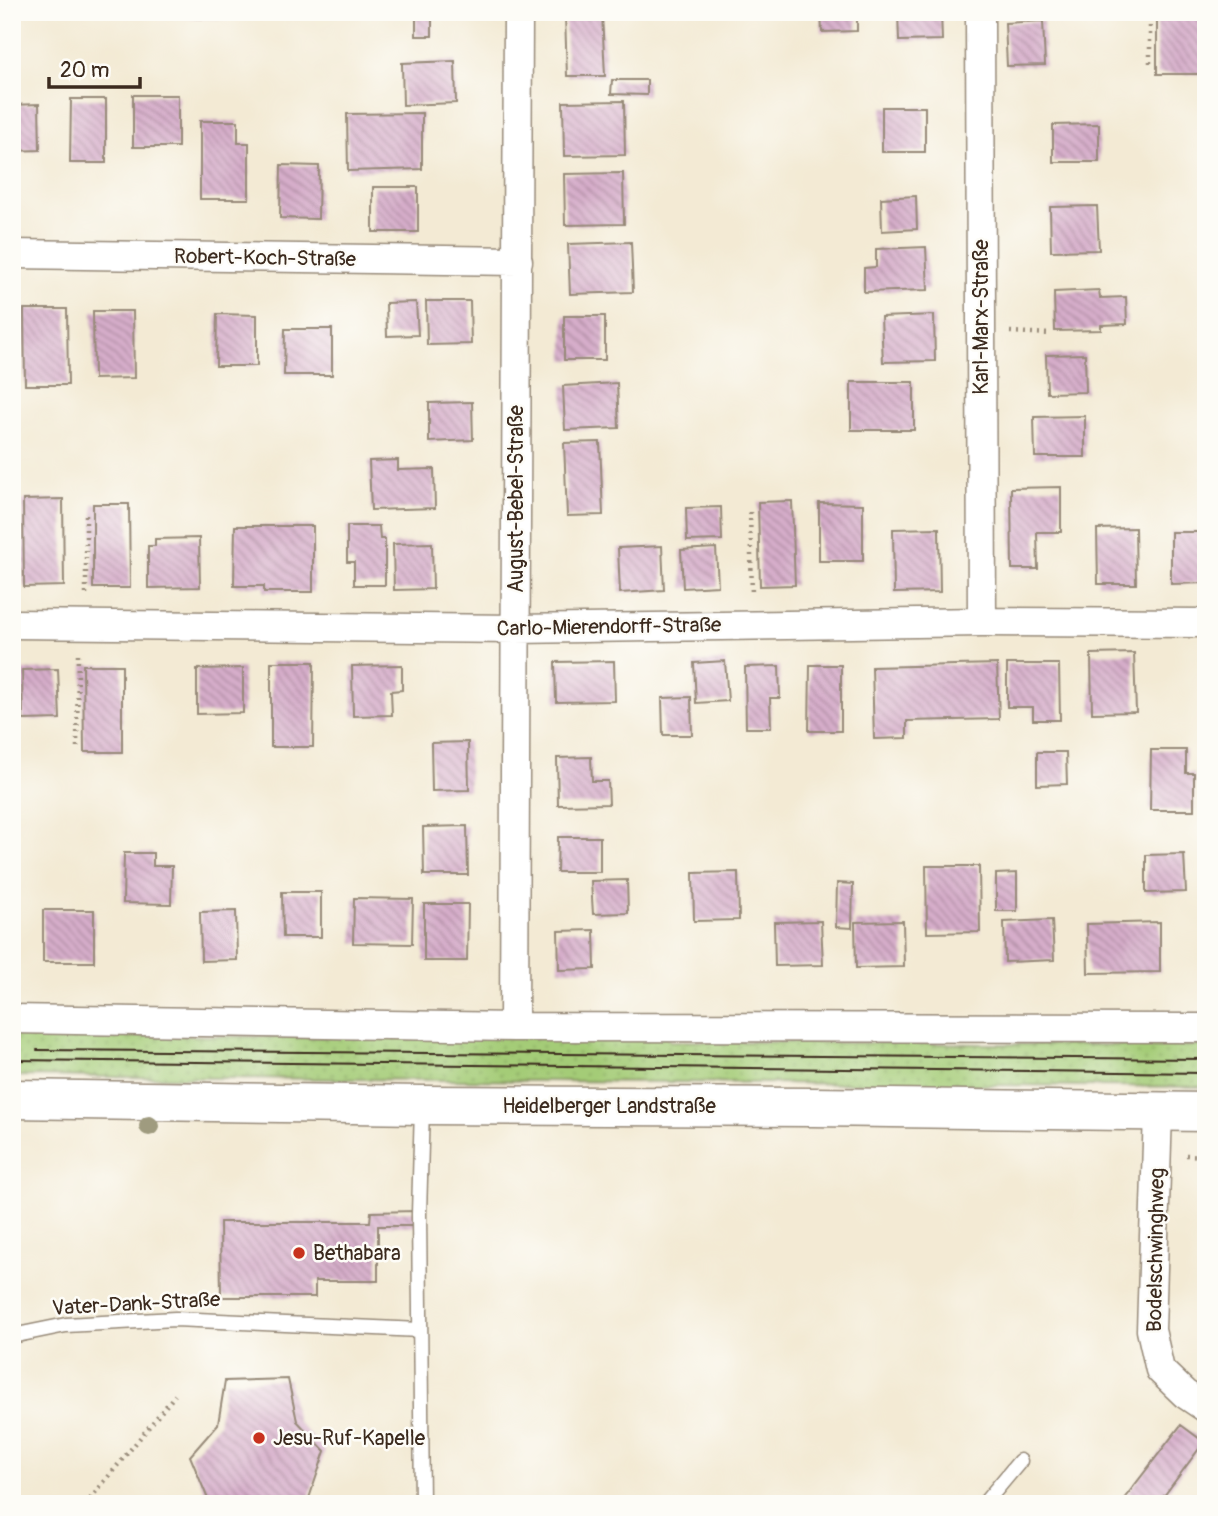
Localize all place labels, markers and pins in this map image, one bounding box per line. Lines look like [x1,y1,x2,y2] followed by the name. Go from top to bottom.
[313,1240,401,1267] place label: Bethabara
[291,1245,307,1261] marker: Bethabara
[273,1425,426,1452] place label: Jesu-Ruf-Kapelle
[251,1430,267,1446] marker: Jesu-Ruf-Kapelle

